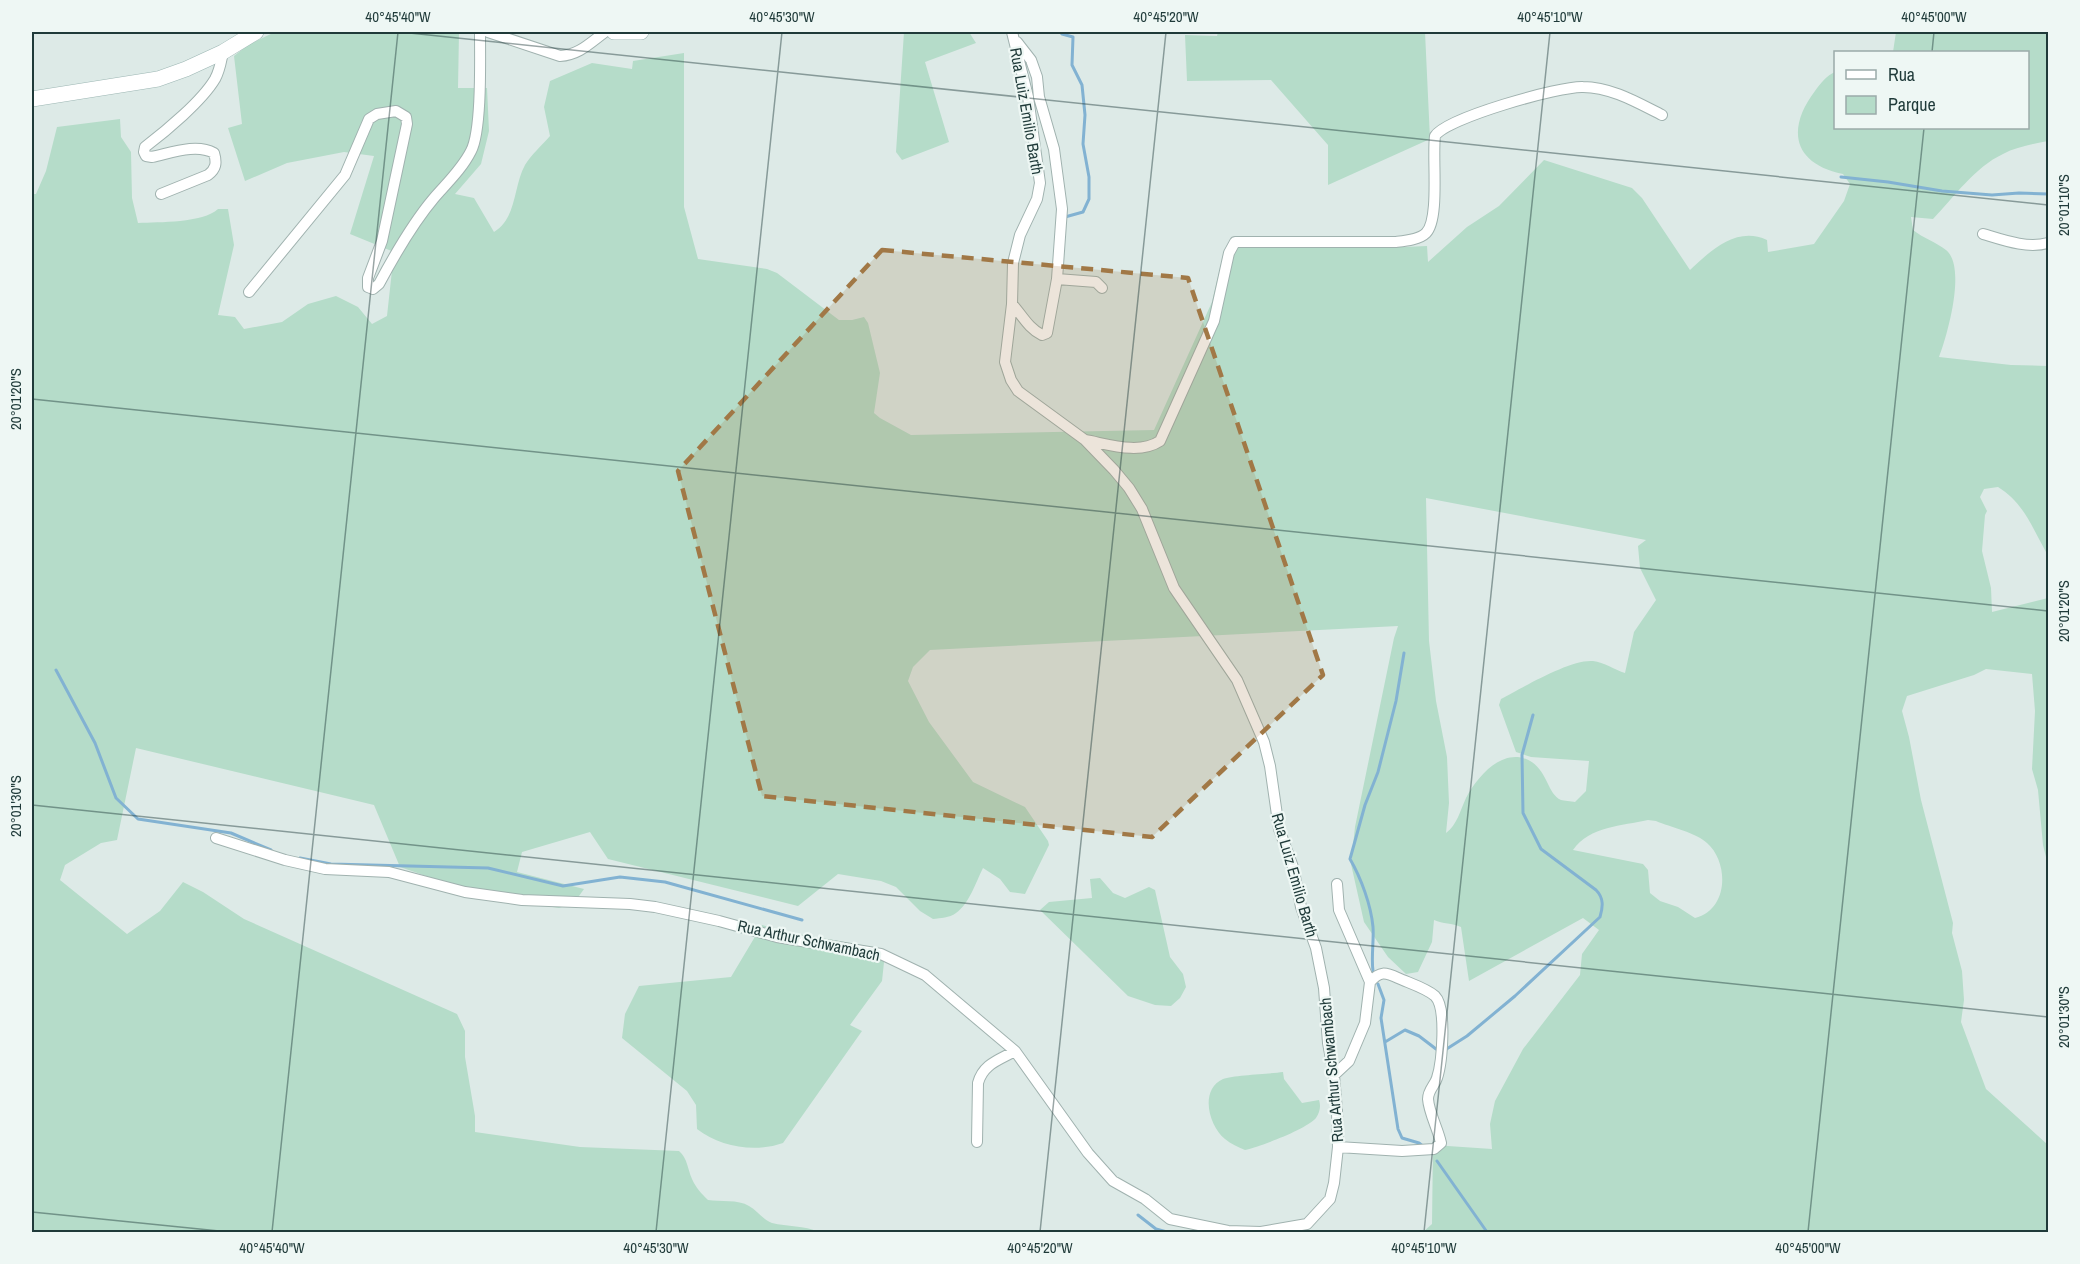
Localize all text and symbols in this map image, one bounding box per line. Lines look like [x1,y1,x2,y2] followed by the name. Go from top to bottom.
[365,6,431,27] text: 40°45'40"W
[749,6,815,27] text: 40°45'30"W
[1133,6,1199,27] text: 40°45'20"W
[1517,6,1583,27] text: 40°45'10"W
[1901,6,1967,27] text: 40°45'00"W
[1005,46,1049,176] street label: Rua Luiz Emilio Barth
[1834,51,2029,129] legend
[1888,62,1915,87] text: Rua
[1888,92,1936,117] text: Parque
[2053,174,2074,236] text: 20°01'10"S
[5,368,26,430] text: 20°01'20"S
[2053,580,2074,642] text: 20°01'20"S
[5,775,26,837] text: 20°01'30"S
[1267,810,1323,940] street label: Rua Luiz Emilio Barth
[736,914,882,966] street label: Rua Arthur Schwambach
[2053,986,2074,1048] text: 20°01'30"S
[1314,997,1348,1143] street label: Rua Arthur Schwambach
[239,1237,305,1258] text: 40°45'40"W
[623,1237,689,1258] text: 40°45'30"W
[1007,1237,1073,1258] text: 40°45'20"W
[1391,1237,1457,1258] text: 40°45'10"W
[1775,1237,1841,1258] text: 40°45'00"W

